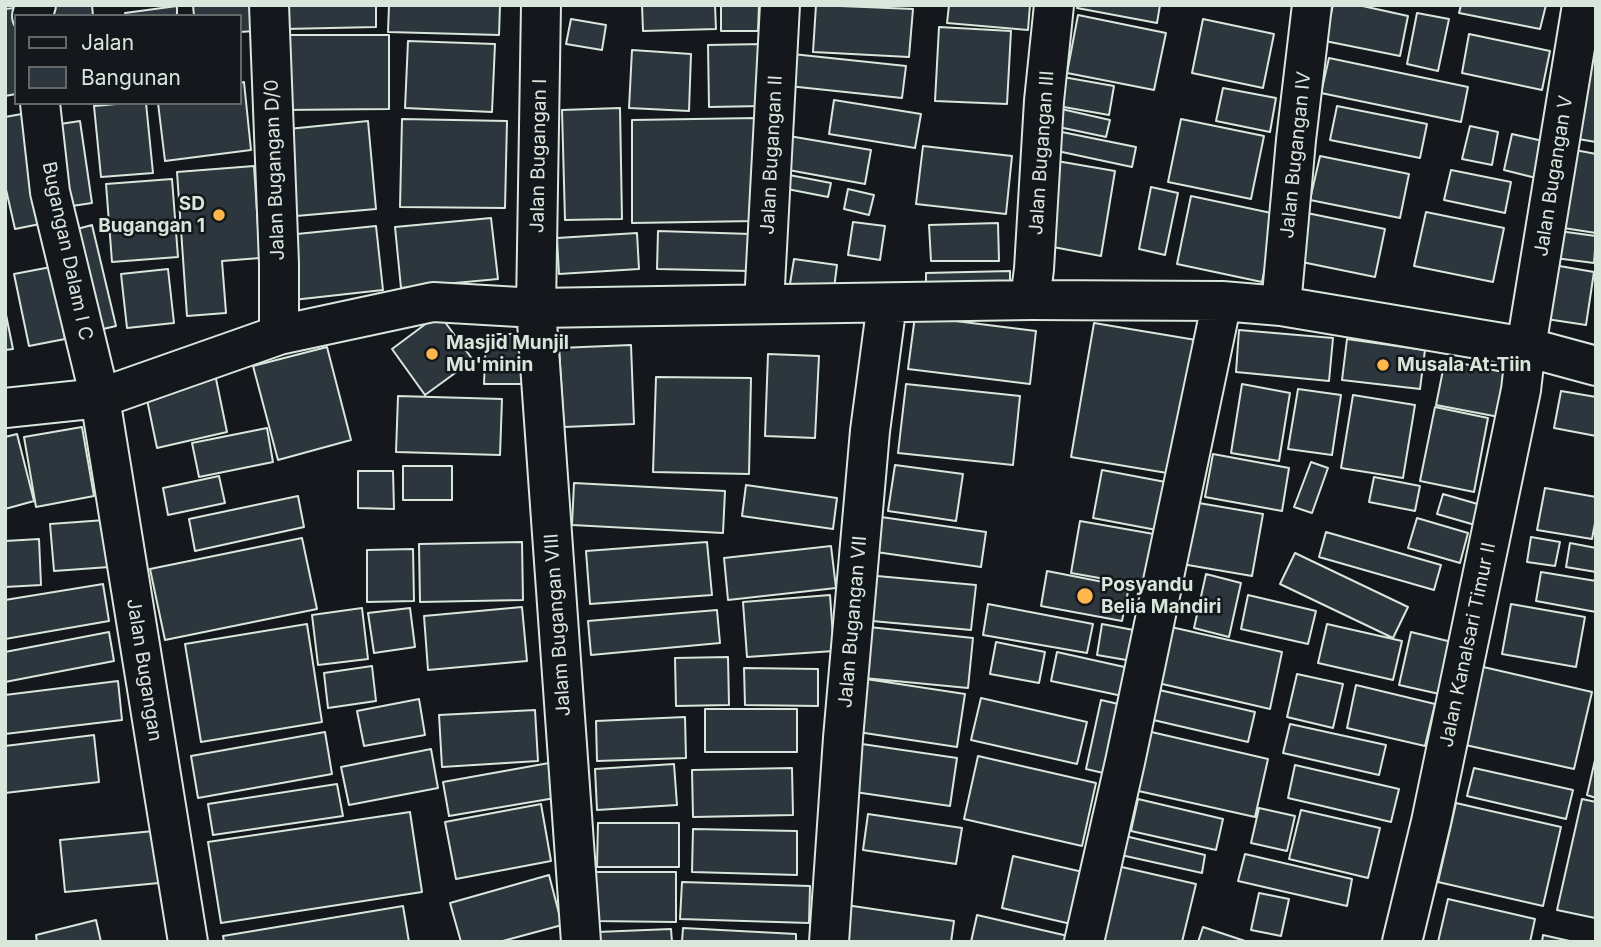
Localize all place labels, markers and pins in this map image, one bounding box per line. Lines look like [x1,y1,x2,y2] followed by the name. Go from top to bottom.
[98,193,205,237] place label: SD Bugangan 1
[211,207,227,223] marker: SD Bugangan 1
[446,332,569,376] place label: Masjid Munjil Mu'minin
[424,346,440,362] marker: Masjid Munjil Mu'minin
[1397,354,1531,376] place label: Musala At-Tiin
[1375,357,1391,373] marker: Musala At-Tiin
[1101,574,1221,618] place label: Posyandu Belia Mandiri
[1075,586,1095,606] marker: Posyandu Belia Mandiri

